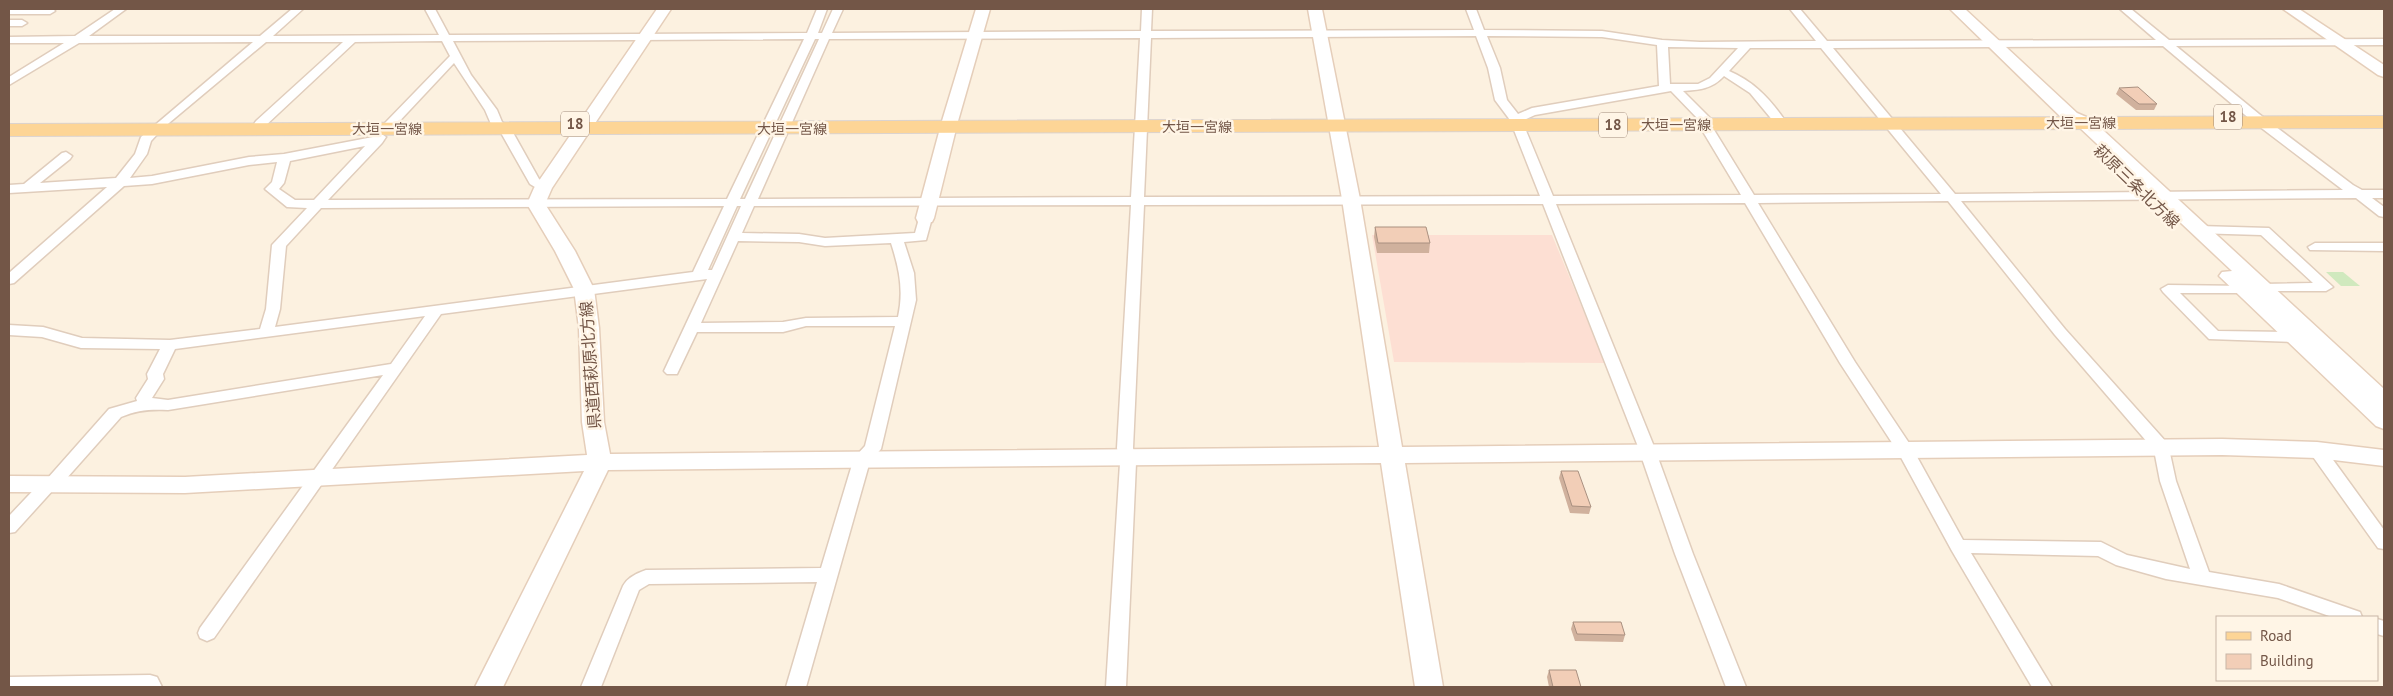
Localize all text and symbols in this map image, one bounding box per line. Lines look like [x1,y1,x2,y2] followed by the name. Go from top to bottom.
[2214,104,2242,130] road number: 18
[561,112,589,136] road number: 18
[1599,112,1627,138] road number: 18
[2046,114,2116,132] street label: 大垣一宮線
[1641,116,1711,134] street label: 大垣一宮線
[1162,118,1232,136] street label: 大垣一宮線
[352,120,422,138] street label: 大垣一宮線
[757,120,827,138] street label: 大垣一宮線
[2090,140,2184,232] street label: 萩原三条北方線
[576,300,604,430] street label: 県道西萩原北方線
[2216,616,2378,681] legend
[2260,626,2292,645] text: Road
[2260,651,2314,670] text: Building

